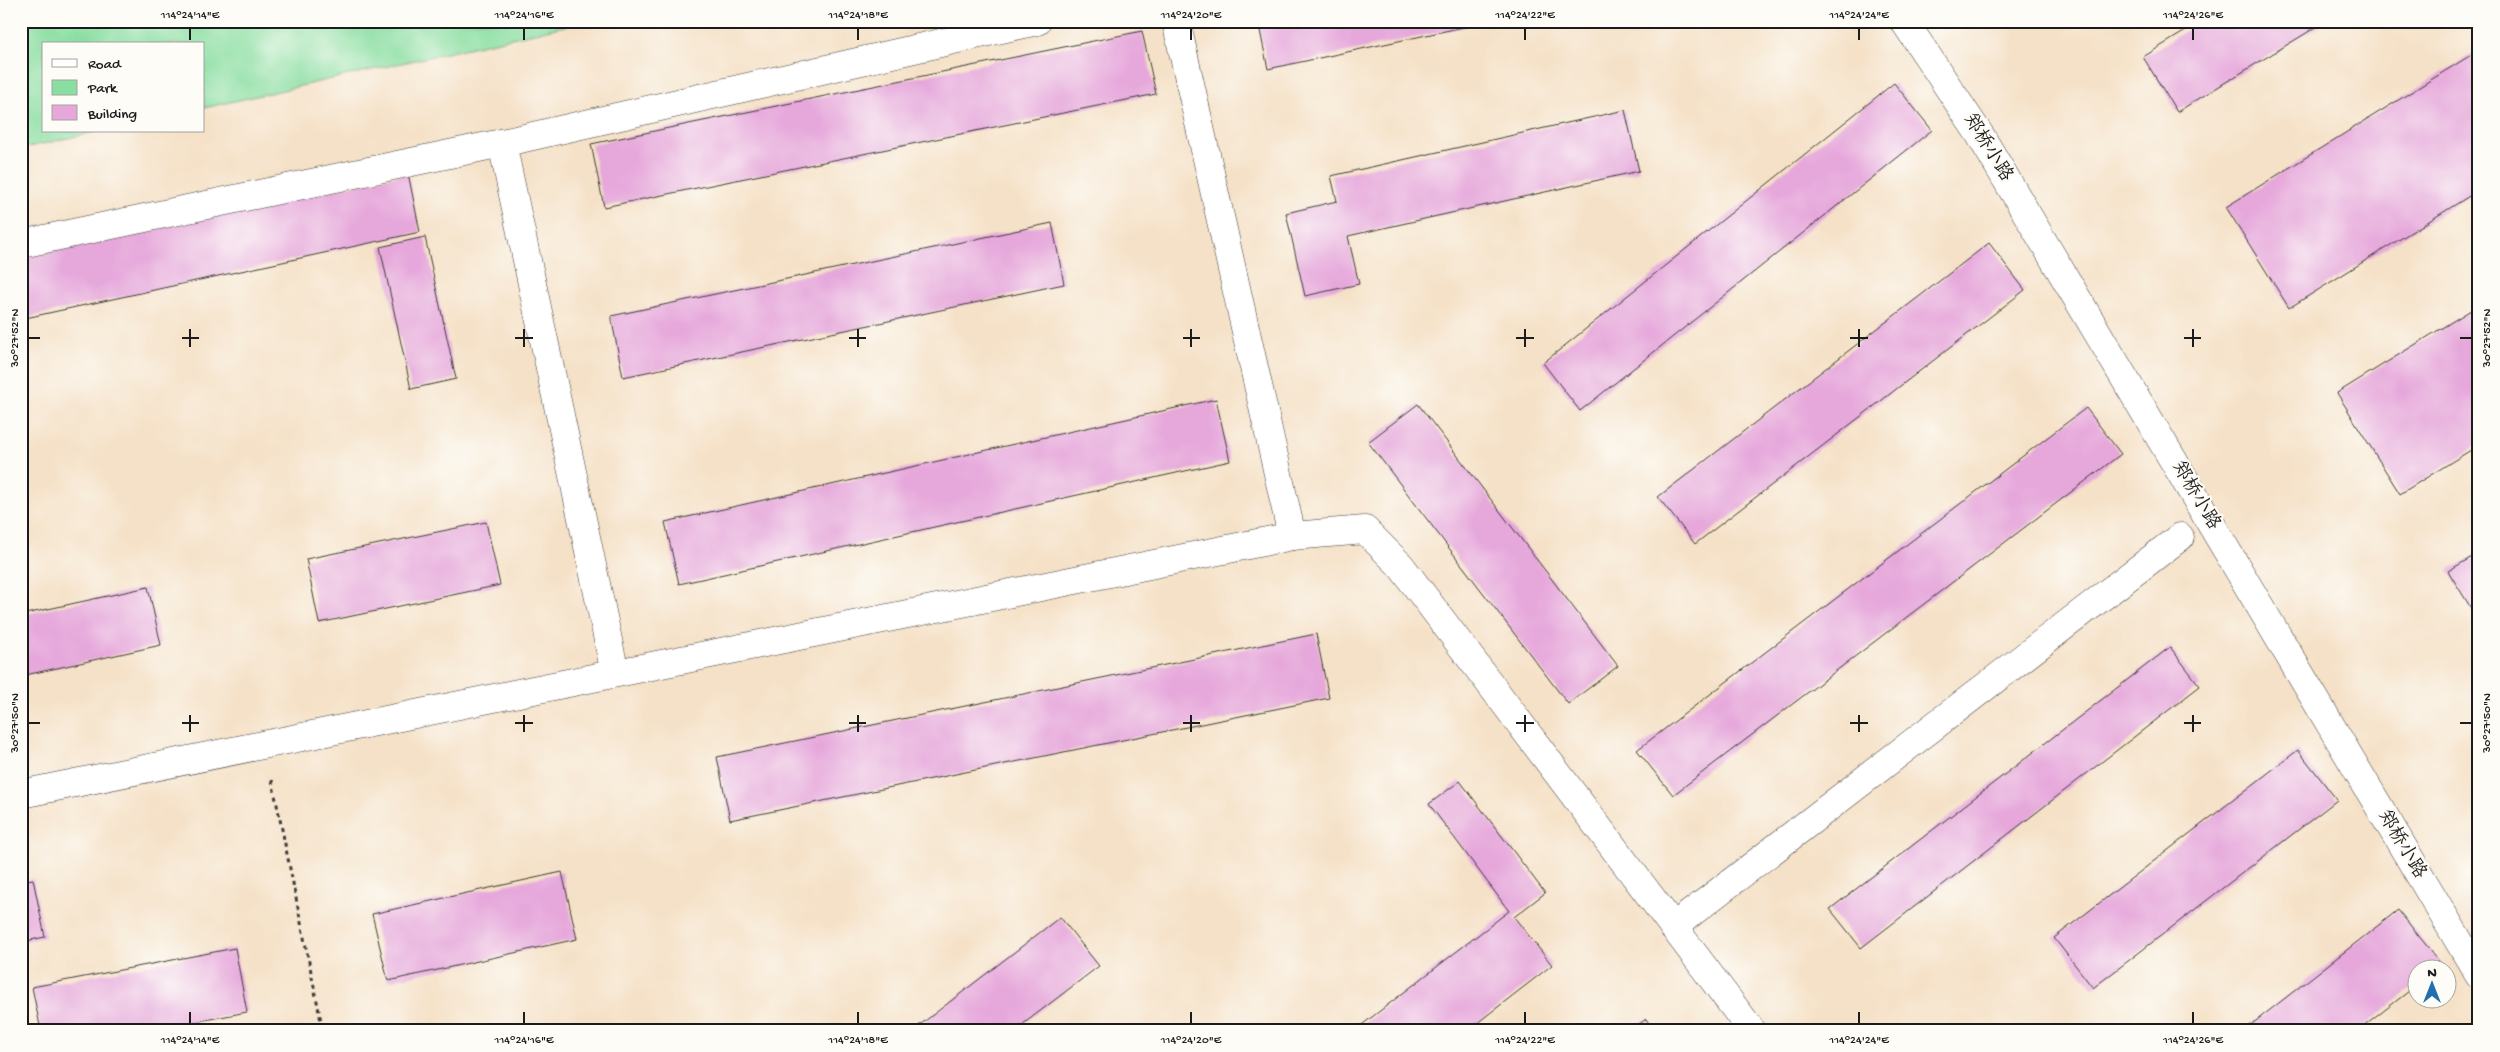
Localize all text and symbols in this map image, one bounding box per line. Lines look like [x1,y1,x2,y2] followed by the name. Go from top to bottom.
[160,9,220,23] text: 114°24'14"E
[494,9,554,23] text: 114°24'16"E
[827,9,888,23] text: 114°24'18"E
[1160,9,1222,23] text: 114°24'20"E
[1494,9,1555,23] text: 114°24'22"E
[1828,9,1889,23] text: 114°24'24"E
[2162,9,2223,23] text: 114°24'26"E
[42,42,205,132] legend
[88,56,122,74] text: Road
[87,80,118,98] text: Park
[87,106,137,124] text: Building
[1957,109,2018,186] street label: 郑桥小路
[9,309,23,368] text: 30°27'52"N
[2481,309,2495,368] text: 30°27'52"N
[2166,457,2225,535] street label: 郑桥小路
[9,693,23,754] text: 30°27'50"N
[2481,693,2495,754] text: 30°27'50"N
[2372,806,2431,884] street label: 郑桥小路
[2408,960,2458,1010] north arrow
[2427,965,2437,982] text: N
[160,1034,220,1048] text: 114°24'14"E
[494,1034,554,1048] text: 114°24'16"E
[827,1034,888,1048] text: 114°24'18"E
[1160,1034,1222,1048] text: 114°24'20"E
[1494,1034,1555,1048] text: 114°24'22"E
[1828,1034,1889,1048] text: 114°24'24"E
[2162,1034,2223,1048] text: 114°24'26"E

